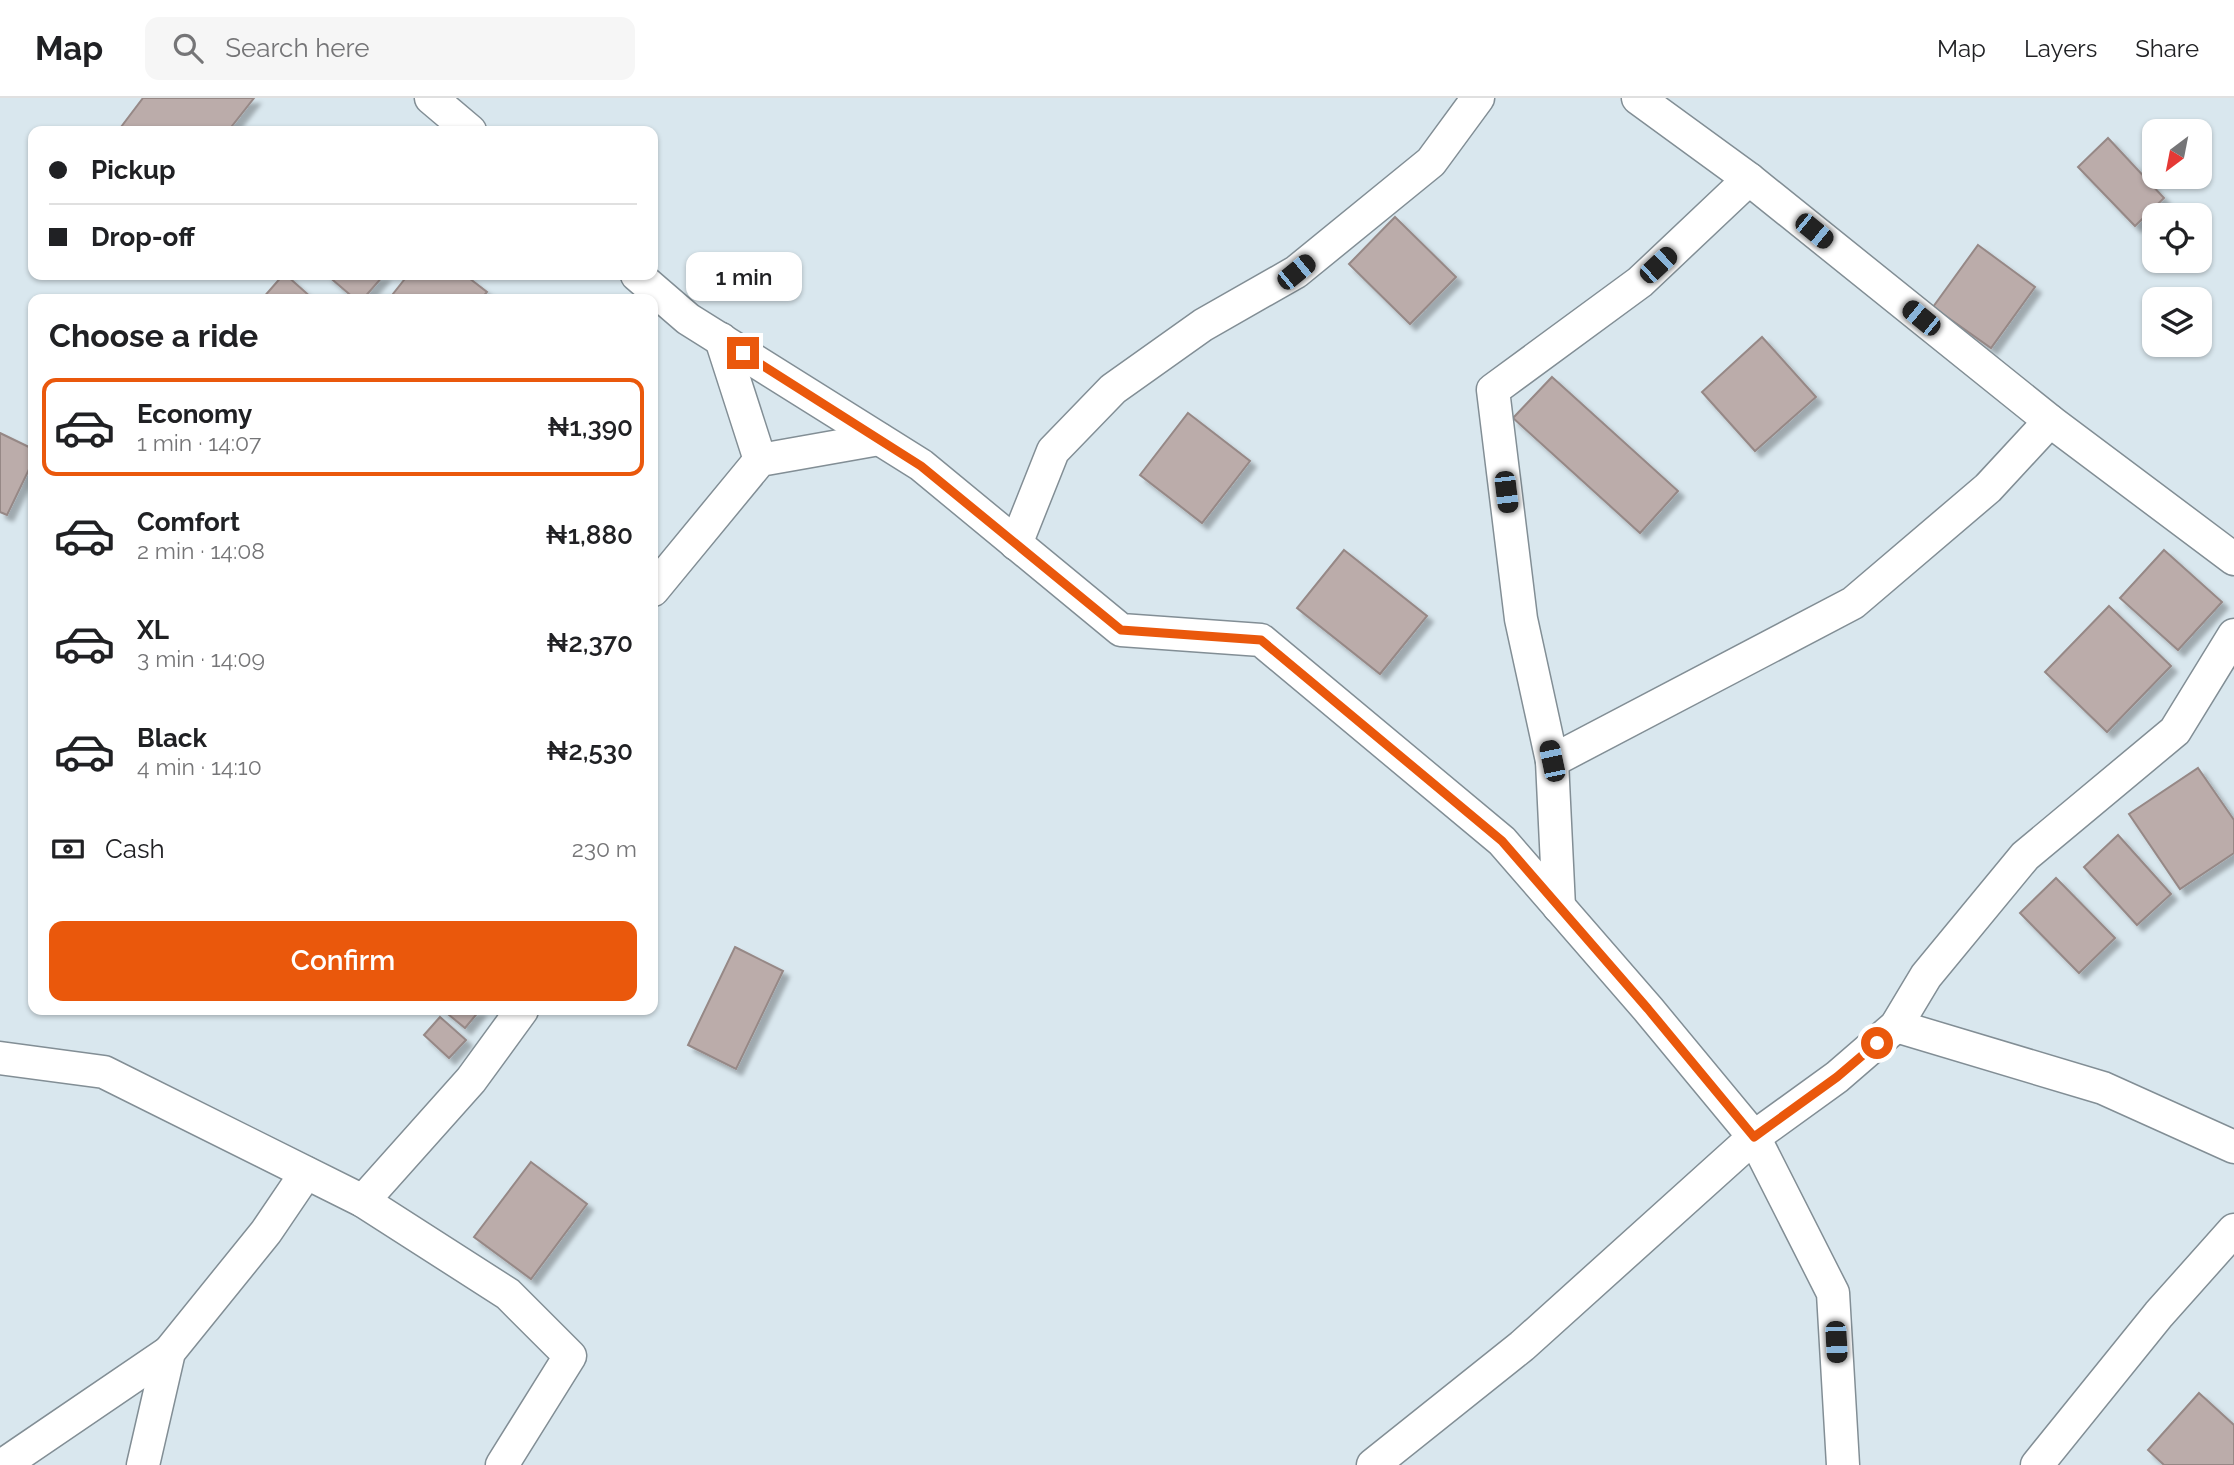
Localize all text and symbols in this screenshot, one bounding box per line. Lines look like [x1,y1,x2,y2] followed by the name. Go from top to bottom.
[145,17,635,80] search box
[35,29,103,68] text: Map
[169,29,207,67] icon: search
[225,33,370,63] text: Search here
[1937,34,1986,63] text: Map
[2024,34,2097,63] text: Layers
[2135,34,2199,63] text: Share
[2142,119,2212,189] north arrow
[2142,119,2212,357] map controls
[91,155,176,185] text: Pickup
[2142,203,2212,273] button: locate
[1792,210,1837,252] car
[91,222,195,252] text: Drop-off
[1636,243,1681,287] car
[1274,251,1319,293] car
[685,252,801,300] callout: 1 min
[715,263,773,290] text: 1 min
[2142,287,2212,357] button: layers
[1899,297,1944,339] car
[49,317,258,354] text: Choose a ride
[727,337,759,369] route end
[53,396,116,459] icon: car
[137,399,252,429] text: Economy
[547,412,633,442] text: ₦1,390
[137,429,261,456] text: 1 min · 14:07
[1494,470,1519,514] car
[53,504,116,567] icon: car
[137,507,240,537] text: Comfort
[546,520,633,550] text: ₦1,880
[137,537,265,564] text: 2 min · 14:08
[53,612,116,675] icon: car
[137,615,169,645] text: XL
[546,628,633,658] text: ₦2,370
[137,645,265,672] text: 3 min · 14:09
[53,720,116,783] icon: car
[137,723,207,753] text: Black
[546,736,633,766] text: ₦2,530
[1538,738,1567,784] car
[137,753,262,780] text: 4 min · 14:10
[49,830,87,868] icon: cash
[105,834,165,864] text: Cash
[572,835,637,862] text: 230 m
[49,921,637,1001] button: Confirm
[1861,1027,1893,1059] route start
[1825,1320,1848,1364] car

